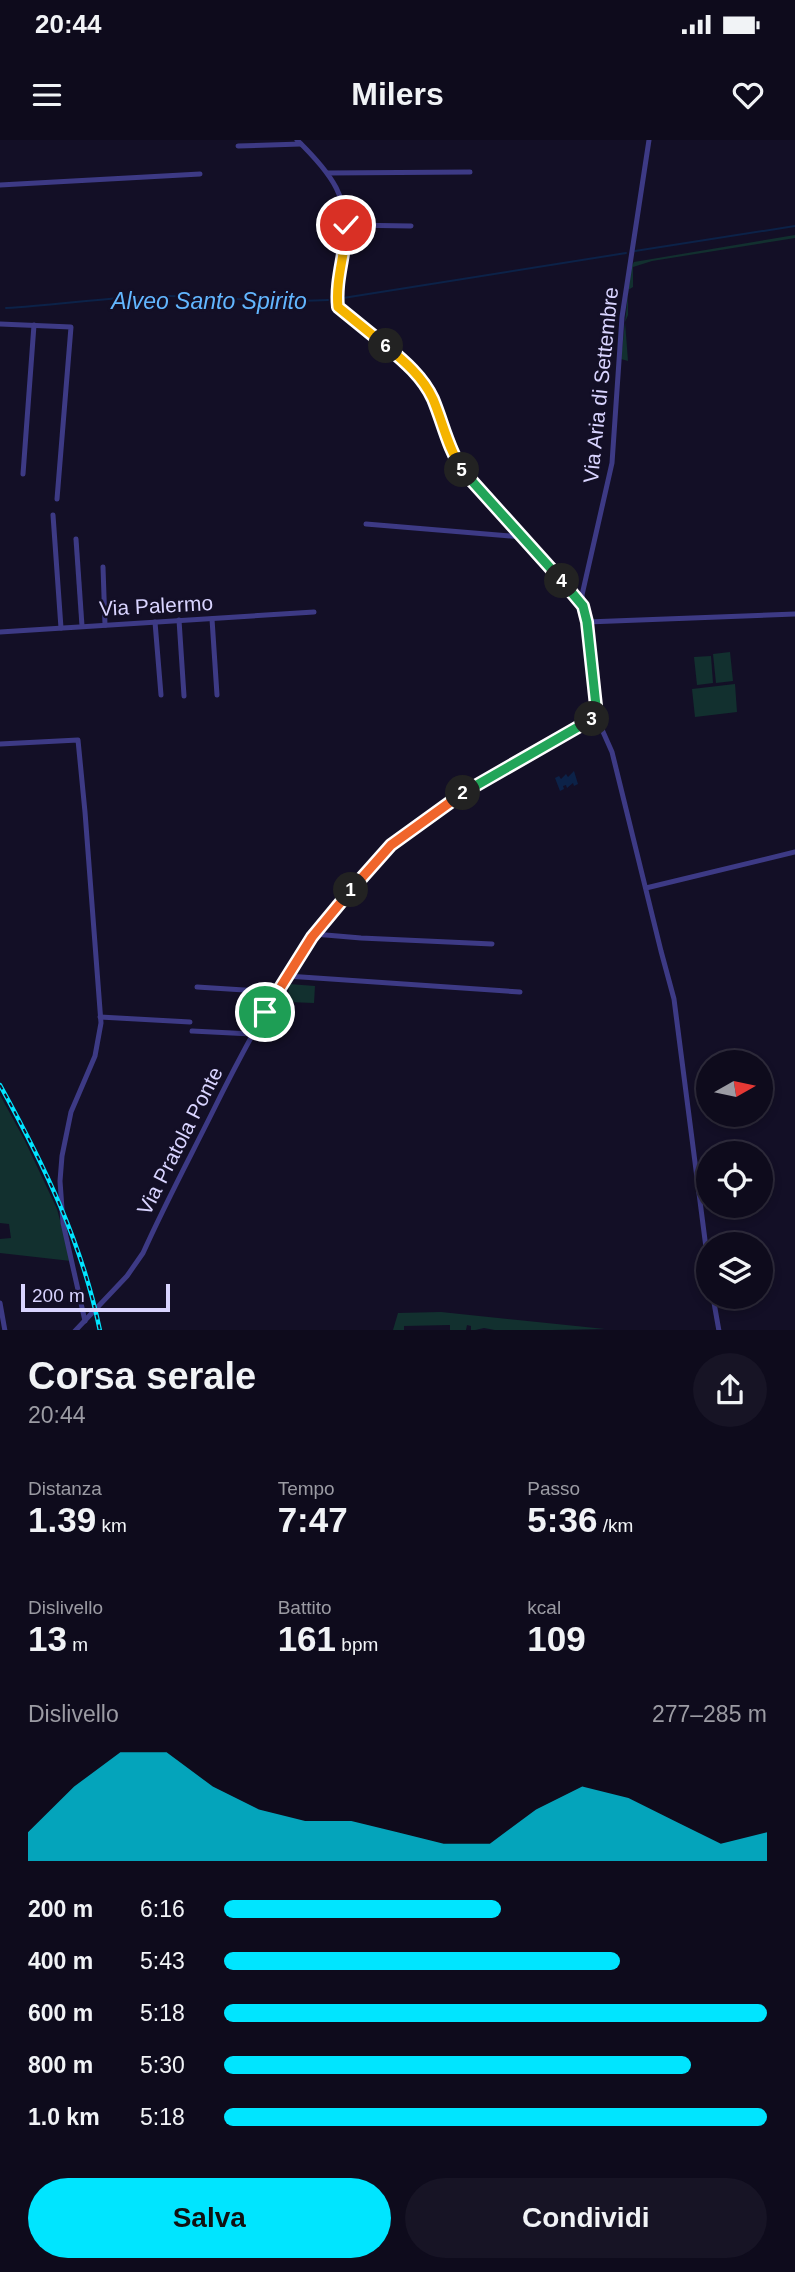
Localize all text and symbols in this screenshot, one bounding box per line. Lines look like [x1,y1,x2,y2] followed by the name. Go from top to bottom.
[35,9,102,39] text: 20:44
[28,76,66,114] icon: menu
[351,76,444,112] text: Milers
[729,76,767,114] icon: heart
[316,195,376,255] pin
[327,206,365,244] icon: check
[579,286,622,484] street label: Via Aria di Settembre
[109,288,307,314] water label: Alveo Santo Spirito
[368,328,404,364] pin: 6
[380,335,391,356] text: 6
[444,452,480,488] pin: 5
[456,459,467,480] text: 5
[544,564,580,598] pin: 4
[556,570,567,591] text: 4
[98,591,214,620] street label: Via Palermo
[574,702,610,736] pin: 3
[586,708,597,729] text: 3
[446,776,480,810] pin: 2
[457,782,468,803] text: 2
[334,872,368,908] pin: 1
[345,879,356,900] text: 1
[235,982,295,1042] pin
[246,993,284,1031] icon: arrive
[696,1050,774,1127] north arrow
[696,1050,773,1309] map controls
[132,1063,227,1219] street label: Via Pratola Ponte
[696,1141,773,1218] button: locate
[696,1232,773,1309] button: layers
[21,1282,170,1313] scale bar
[32,1285,85,1306] text: 200 m
[693,1353,767,1427] button: share
[28,1355,256,1397] text: Corsa serale
[28,1402,86,1428] text: 20:44
[28,1478,102,1499] text: Distanza
[278,1478,335,1499] text: Tempo
[527,1478,580,1499] text: Passo
[28,1500,96,1539] text: 1.39
[278,1500,348,1539] text: 7:47
[527,1500,597,1539] text: 5:36
[96,1515,127,1536] text: km
[597,1515,633,1536] text: /km
[28,1597,103,1618] text: Dislivello
[278,1597,332,1618] text: Battito
[527,1597,561,1618] text: kcal
[28,1619,67,1658] text: 13
[278,1619,336,1658] text: 161
[527,1619,586,1658] text: 109
[67,1634,88,1655] text: m
[336,1634,378,1655] text: bpm
[28,1701,119,1727] text: Dislivello
[652,1701,767,1727] text: 277–285 m
[28,1896,93,1922] text: 200 m
[140,1896,185,1922] text: 6:16
[28,1948,93,1974] text: 400 m
[140,1948,185,1974] text: 5:43
[28,2000,93,2026] text: 600 m
[140,2000,185,2026] text: 5:18
[28,2052,93,2078] text: 800 m
[140,2052,185,2078] text: 5:30
[28,2104,100,2130] text: 1.0 km
[140,2104,185,2130] text: 5:18
[28,2178,391,2258] button: Salva
[405,2178,767,2258] button: Condividi

